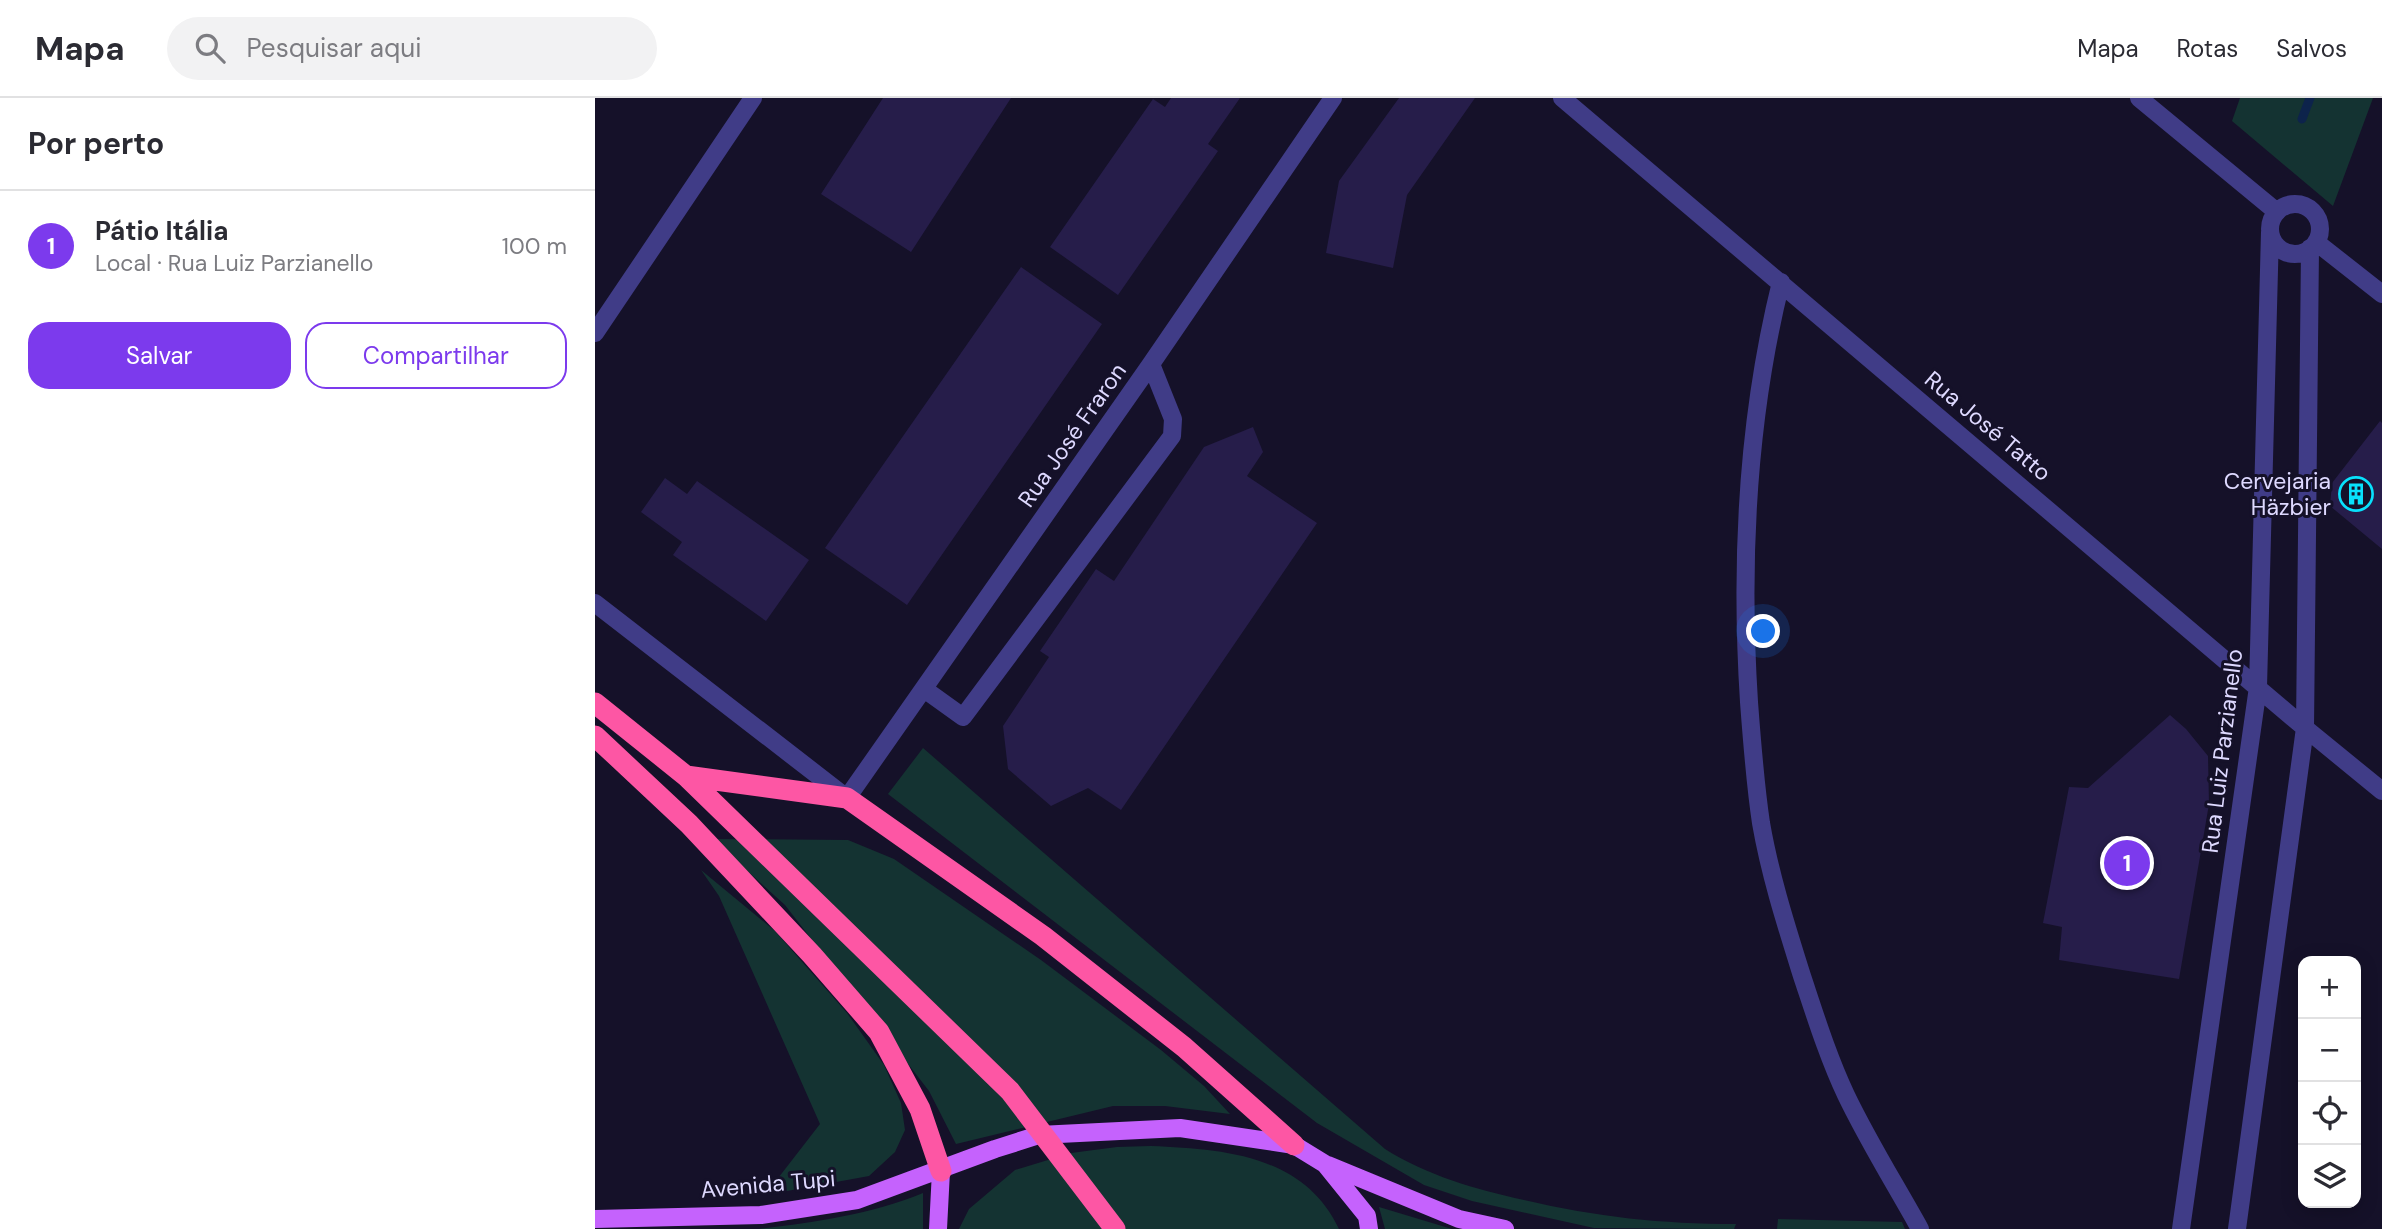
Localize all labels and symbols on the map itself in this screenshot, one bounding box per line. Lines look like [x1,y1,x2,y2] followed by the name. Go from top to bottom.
[1011,357,1133,513] street label: Rua José Fraron
[1919,364,2057,488] street label: Rua José Tatto
[2224,466,2331,522] place label: Cervejaria Häzbier
[2337,475,2375,513] building icon: Cervejaria Häzbier
[1746,614,1780,648] your location
[2195,647,2249,855] street label: Rua Luiz Parzianello
[2104,837,2150,889] pin: 1
[699,1163,837,1205] street label: Avenida Tupi

